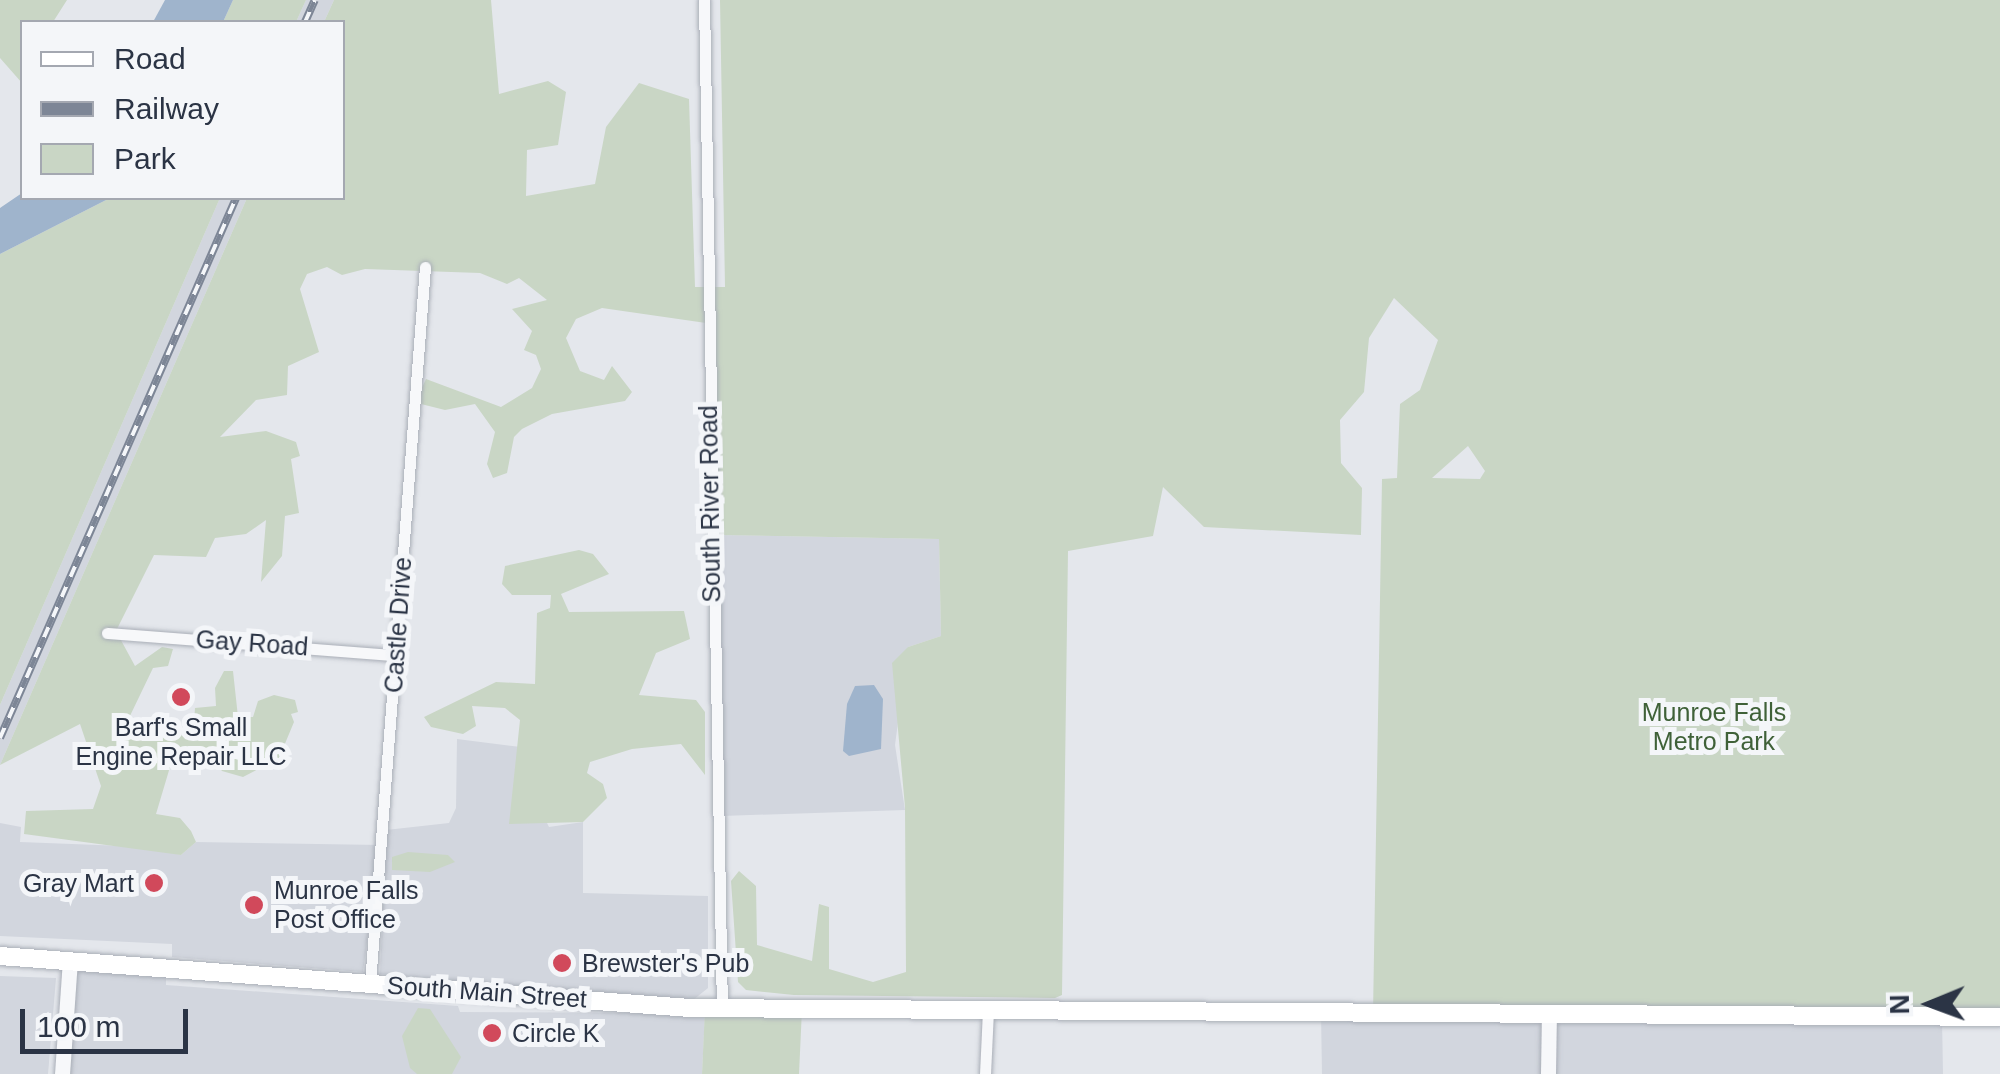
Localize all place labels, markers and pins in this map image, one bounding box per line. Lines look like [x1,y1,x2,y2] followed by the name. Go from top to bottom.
[170,686,192,708] marker: Barf's Small Engine Repair LLC
[75,713,287,772] place label: Barf's Small Engine Repair LLC
[23,868,134,898] place label: Gray Mart
[143,872,165,894] marker: Gray Mart
[274,876,418,935] place label: Munroe Falls Post Office
[243,894,265,916] marker: Munroe Falls Post Office
[582,948,749,978] place label: Brewster's Pub
[551,952,573,974] marker: Brewster's Pub
[512,1018,600,1048] place label: Circle K
[481,1022,503,1044] marker: Circle K

